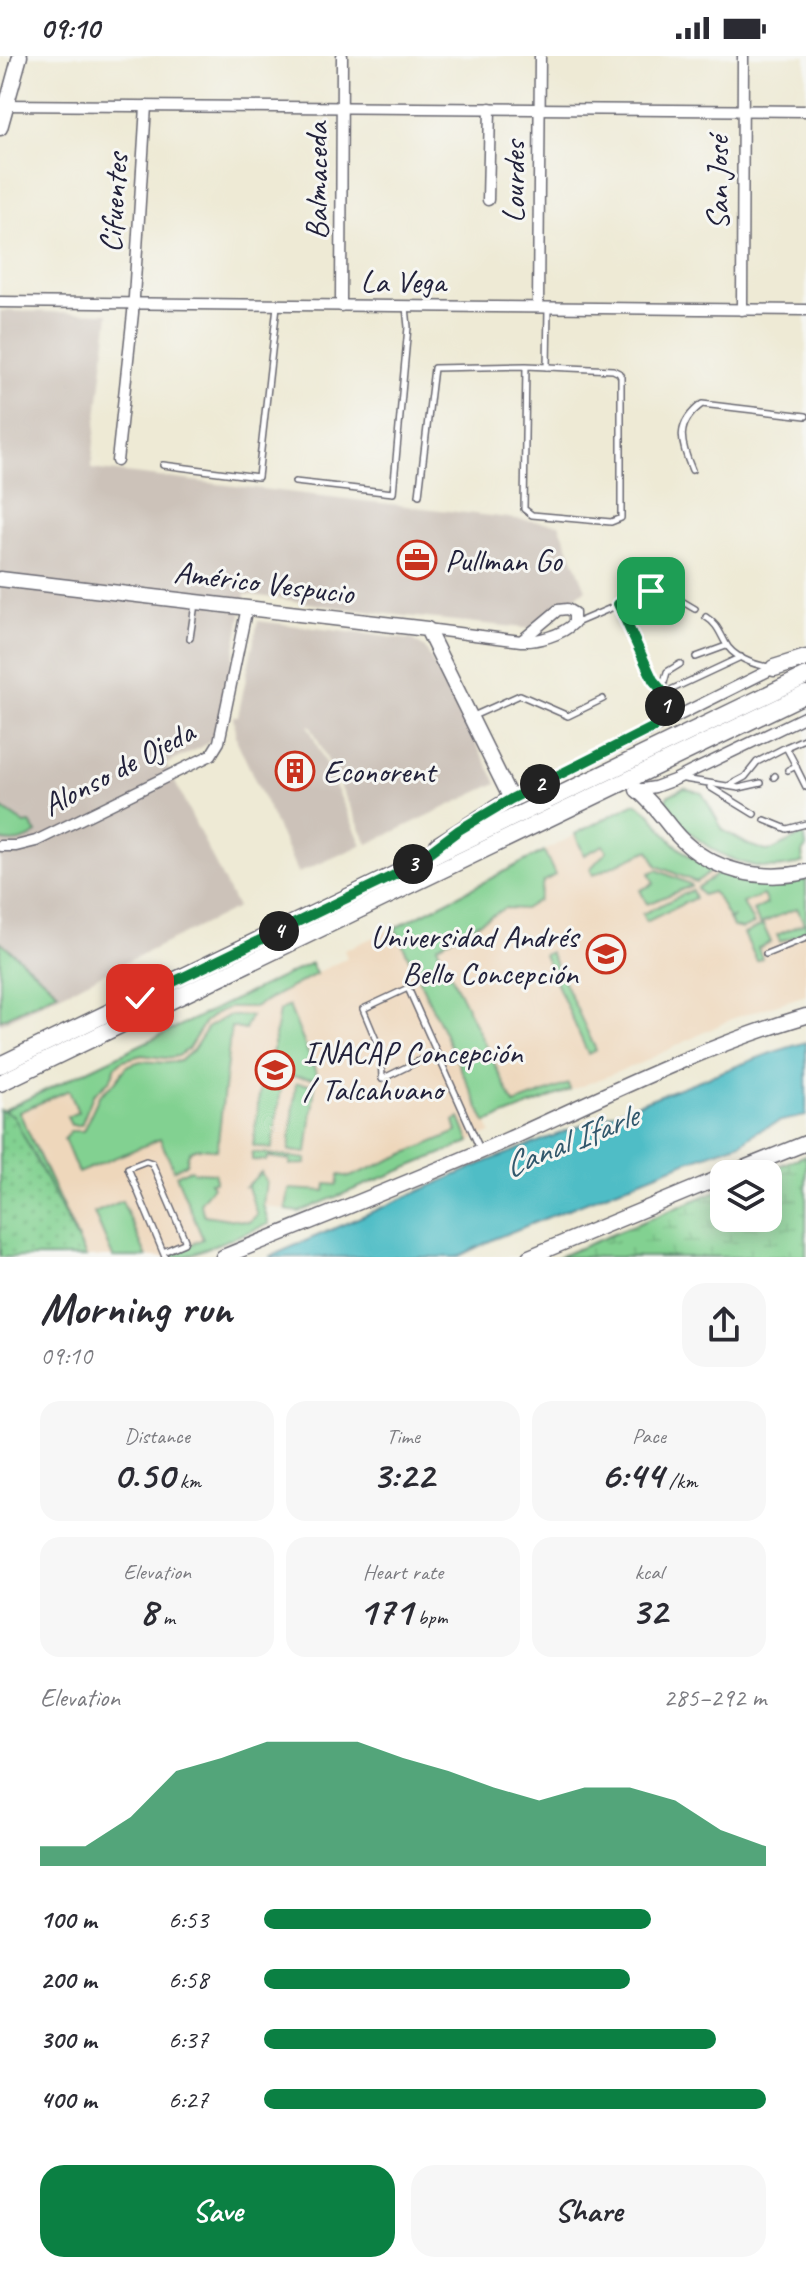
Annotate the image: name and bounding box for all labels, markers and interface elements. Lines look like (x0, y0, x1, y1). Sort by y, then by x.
text: 09:10 (40, 9, 100, 47)
street label: Balmaceda (296, 120, 337, 240)
street label: San José (697, 132, 738, 230)
street label: Lourdes (493, 138, 534, 223)
street label: Cifuentes (90, 149, 138, 254)
street label: La Vega (361, 261, 448, 302)
office icon: Pullman Go (396, 539, 438, 581)
place label: Pullman Go (445, 540, 563, 581)
street label: Américo Vespucio (172, 551, 358, 614)
pin (617, 557, 685, 625)
icon: arrive (629, 569, 673, 613)
pin: 1 (645, 686, 685, 726)
text: 1 (660, 692, 670, 720)
street label: Alonso de Ojeda (35, 710, 203, 826)
building icon: Econorent (274, 750, 316, 792)
place label: Econorent (323, 751, 439, 792)
pin: 2 (520, 764, 560, 804)
text: 2 (535, 770, 545, 798)
pin: 3 (393, 844, 433, 884)
text: 3 (408, 850, 418, 878)
pin: 4 (259, 911, 299, 951)
place label: Universidad Andrés Bello Concepción (370, 916, 581, 994)
text: 4 (274, 917, 284, 945)
school or university icon: Universidad Andrés Bello Concepción (585, 933, 627, 975)
pin (106, 964, 174, 1032)
icon: check (118, 976, 162, 1020)
place label: INACAP Concepción / Talcahuano (303, 1032, 524, 1110)
school or university icon: INACAP Concepción / Talcahuano (254, 1049, 296, 1091)
water label: Canal Ifarle (497, 1092, 648, 1187)
map controls (710, 1160, 782, 1232)
button: layers (710, 1160, 782, 1232)
text: Morning run (40, 1281, 232, 1336)
button: share (682, 1283, 766, 1367)
text: 09:10 (40, 1339, 92, 1372)
text: Distance (124, 1422, 190, 1450)
text: Time (386, 1422, 420, 1450)
text: Pace (632, 1422, 666, 1450)
text: 0.50 (113, 1450, 174, 1500)
text: 3:22 (372, 1450, 434, 1500)
text: 6:44 (601, 1450, 663, 1500)
text: km (174, 1467, 201, 1495)
text: /km (663, 1467, 697, 1495)
text: Elevation (123, 1558, 191, 1586)
text: Heart rate (363, 1558, 443, 1586)
text: kcal (634, 1558, 664, 1586)
text: 8 (139, 1586, 157, 1636)
text: 171 (358, 1586, 412, 1636)
text: 32 (631, 1586, 667, 1636)
text: m (157, 1603, 175, 1631)
text: bpm (412, 1603, 448, 1631)
text: Elevation (40, 1681, 120, 1714)
text: 285–292 m (663, 1681, 766, 1714)
text: 100 m (40, 1903, 96, 1936)
text: 6:53 (168, 1903, 208, 1936)
text: 200 m (40, 1963, 96, 1996)
text: 6:58 (168, 1963, 208, 1996)
text: 300 m (40, 2023, 96, 2056)
text: 6:37 (168, 2023, 208, 2056)
text: 400 m (40, 2083, 96, 2116)
text: 6:27 (168, 2083, 208, 2116)
button: Save (40, 2165, 395, 2257)
button: Share (411, 2165, 766, 2257)

